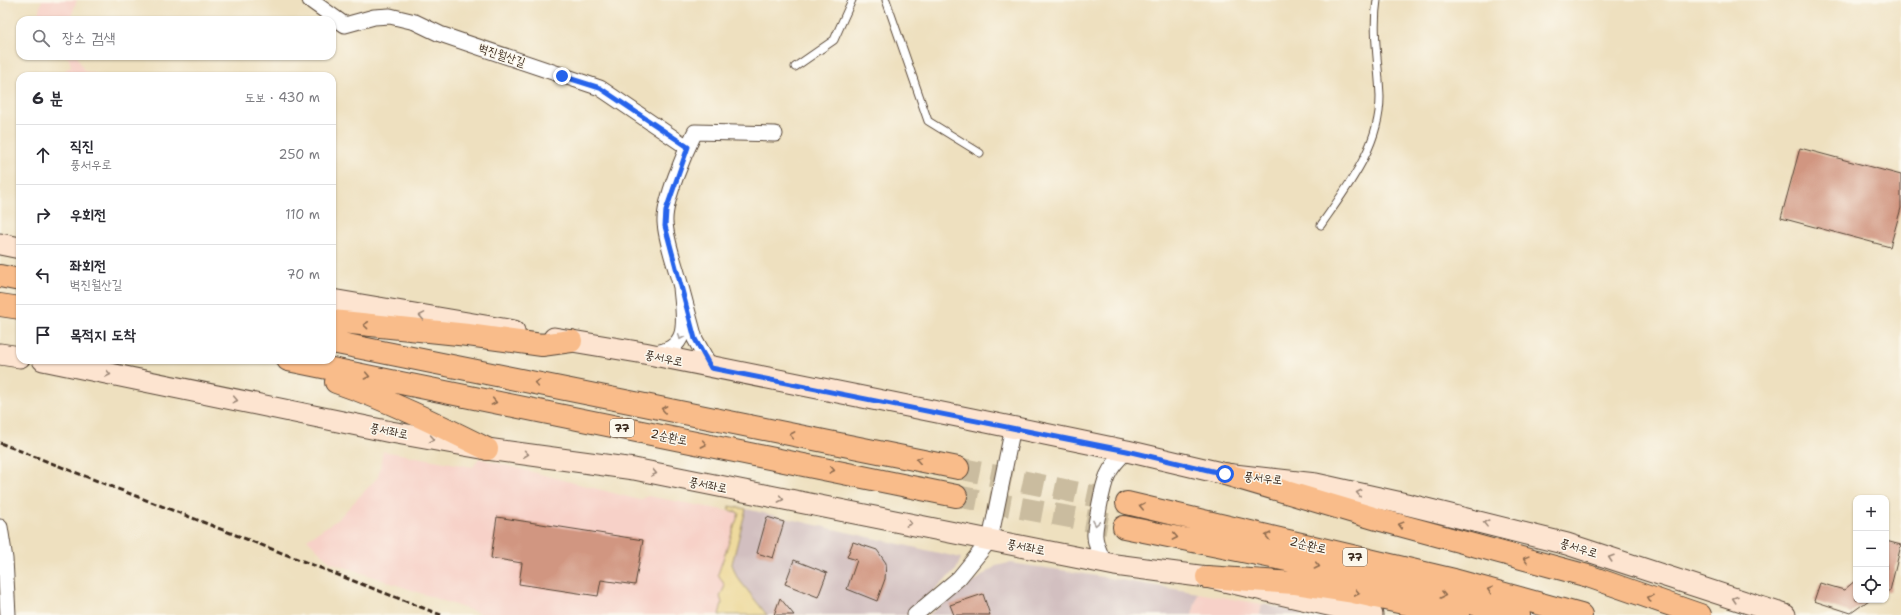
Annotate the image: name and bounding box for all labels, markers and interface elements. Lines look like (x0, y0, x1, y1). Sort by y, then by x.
search box (16, 16, 336, 60)
icon: search (30, 27, 52, 49)
text: 장소 검색 (62, 28, 115, 48)
street label: 벽진월산길 (477, 40, 528, 71)
route end (553, 67, 571, 85)
text: 6 분 (32, 87, 63, 109)
text: 도보 · 430 m (245, 89, 320, 106)
text: 직진 (70, 136, 94, 156)
icon: ahead (32, 144, 54, 166)
text: 250 m (279, 146, 320, 163)
text: 풍서우로 (70, 156, 112, 173)
icon: right (32, 204, 54, 226)
text: 우회전 (70, 205, 106, 225)
text: 110 m (285, 206, 320, 223)
text: 좌회전 (70, 256, 106, 276)
icon: left (32, 264, 54, 286)
text: 70 m (286, 266, 320, 283)
text: 벽진월산길 (70, 276, 122, 293)
one-way arrow (419, 312, 425, 320)
one-way arrow (363, 321, 369, 330)
icon: arrive (32, 324, 54, 346)
text: 목적지 도착 (70, 325, 136, 345)
one-way arrow (677, 333, 685, 340)
street label: 풍서우로 (643, 346, 685, 370)
one-way arrow (105, 369, 111, 377)
one-way arrow (364, 372, 370, 380)
one-way arrow (534, 379, 540, 388)
one-way arrow (232, 395, 239, 403)
one-way arrow (491, 398, 498, 406)
one-way arrow (661, 405, 668, 413)
street label: 풍서좌로 (369, 419, 409, 443)
road number: 77 (610, 419, 634, 437)
street label: 2순환로 (649, 426, 689, 448)
one-way arrow (789, 431, 795, 439)
one-way arrow (428, 435, 435, 443)
one-way arrow (701, 440, 707, 448)
one-way arrow (522, 449, 529, 458)
one-way arrow (916, 456, 922, 465)
one-way arrow (829, 465, 835, 473)
route start (1216, 465, 1234, 483)
street label: 풍서우로 (1243, 468, 1283, 488)
one-way arrow (651, 469, 657, 477)
street label: 풍서좌로 (688, 473, 728, 497)
one-way arrow (1356, 490, 1363, 498)
one-way arrow (778, 494, 785, 503)
map controls (1853, 495, 1889, 603)
button: + (1853, 495, 1889, 531)
one-way arrow (1139, 503, 1145, 511)
one-way arrow (906, 519, 912, 527)
one-way arrow (1483, 519, 1490, 528)
one-way arrow (1093, 520, 1101, 526)
one-way arrow (1397, 522, 1404, 530)
button: − (1853, 531, 1889, 567)
one-way arrow (1265, 532, 1272, 541)
one-way arrow (1172, 533, 1179, 541)
street label: 2순환로 (1288, 533, 1328, 557)
street label: 풍서좌로 (1006, 535, 1046, 559)
street label: 풍서우로 (1558, 535, 1600, 561)
road number: 77 (1343, 548, 1367, 566)
one-way arrow (1608, 554, 1615, 563)
one-way arrow (1523, 555, 1530, 564)
one-way arrow (1313, 562, 1320, 570)
button: locate (1853, 567, 1889, 603)
one-way arrow (1487, 586, 1494, 595)
one-way arrow (1354, 588, 1360, 597)
one-way arrow (1440, 591, 1446, 599)
one-way arrow (1647, 594, 1654, 602)
one-way arrow (1731, 595, 1738, 603)

